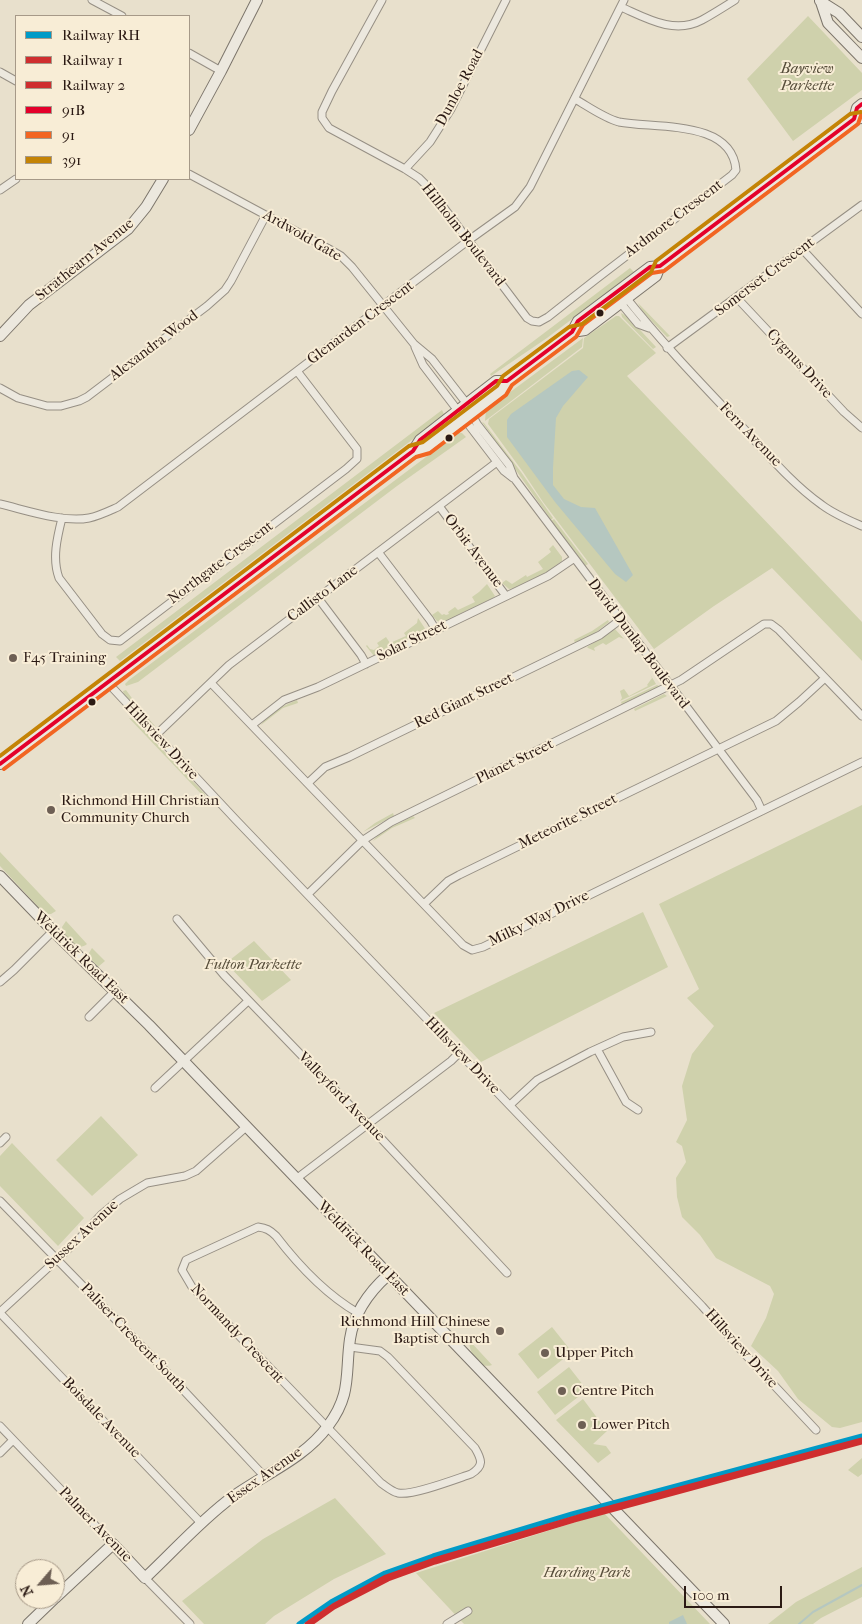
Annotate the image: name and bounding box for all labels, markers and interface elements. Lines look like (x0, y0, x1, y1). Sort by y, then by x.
legend (15, 15, 190, 180)
text: Railway RH (62, 26, 140, 44)
street label: Dunloe Road (432, 47, 488, 129)
text: Railway 1 (62, 51, 123, 69)
park label: Bayview Parkette (780, 60, 834, 95)
text: Railway 2 (62, 76, 125, 94)
text: 91B (62, 101, 85, 119)
text: 91 (62, 126, 75, 144)
text: 391 (62, 151, 81, 169)
street label: Ardmore Crescent (621, 176, 727, 262)
street label: Hillholm Boulevard (417, 180, 509, 290)
street label: Ardwold Gate (259, 206, 345, 266)
street label: Strathearn Avenue (32, 215, 138, 305)
street label: Somerset Crescent (712, 234, 818, 320)
street label: Glenarden Crescent (304, 277, 418, 369)
street label: Alexandra Wood (106, 307, 202, 385)
unlabelled marker (595, 308, 605, 318)
street label: Cygnus Drive (762, 326, 836, 402)
street label: Fern Avenue (715, 399, 785, 471)
unlabelled marker (444, 433, 454, 443)
street label: Orbit Avenue (440, 511, 506, 591)
street label: Northgate Crescent (165, 518, 277, 608)
street label: Callisto Lane (284, 562, 362, 626)
street label: David Dunlap Boulevard (583, 575, 693, 713)
street label: Solar Street (374, 616, 450, 666)
place label: F45 Training (23, 649, 106, 667)
marker: F45 Training (7, 652, 19, 664)
street label: Red Giant Street (411, 669, 517, 733)
unlabelled marker (87, 697, 97, 707)
street label: Hillsview Drive (120, 698, 202, 784)
street label: Planet Street (473, 735, 557, 789)
street label: Meteorite Street (516, 790, 620, 854)
place label: Richmond Hill Christian Community Church (61, 792, 219, 827)
marker: Richmond Hill Christian Community Church (45, 804, 57, 816)
street label: Milky Way Drive (486, 887, 592, 951)
street label: Weldrick Road East (30, 908, 132, 1008)
park label: Fulton Parkette (205, 956, 301, 974)
street label: Hillsview Drive (421, 1014, 503, 1098)
street label: Valleyford Avenue (294, 1049, 388, 1145)
street label: Sussex Avenue (41, 1196, 123, 1274)
street label: Weldrick Road East (313, 1198, 413, 1300)
street label: Paliser Crescent South (76, 1280, 190, 1396)
street label: Normandy Crescent (186, 1281, 288, 1387)
street label: Hillsview Drive (701, 1306, 781, 1392)
place label: Richmond Hill Chinese Baptist Church (340, 1313, 490, 1348)
marker: Richmond Hill Chinese Baptist Church (494, 1325, 506, 1337)
place label: Upper Pitch (555, 1344, 634, 1362)
marker: Upper Pitch (539, 1347, 551, 1359)
street label: Boisdale Avenue (58, 1374, 144, 1462)
place label: Centre Pitch (572, 1382, 654, 1400)
marker: Centre Pitch (556, 1385, 568, 1397)
place label: Lower Pitch (592, 1416, 670, 1434)
marker: Lower Pitch (576, 1419, 588, 1431)
street label: Essex Avenue (224, 1444, 306, 1508)
street label: Palmer Avenue (55, 1484, 135, 1566)
north arrow (15, 1559, 65, 1609)
park label: Harding Park (543, 1564, 631, 1582)
scale bar (687, 1576, 784, 1608)
text: N (17, 1582, 37, 1599)
text: 100 m (692, 1586, 730, 1604)

